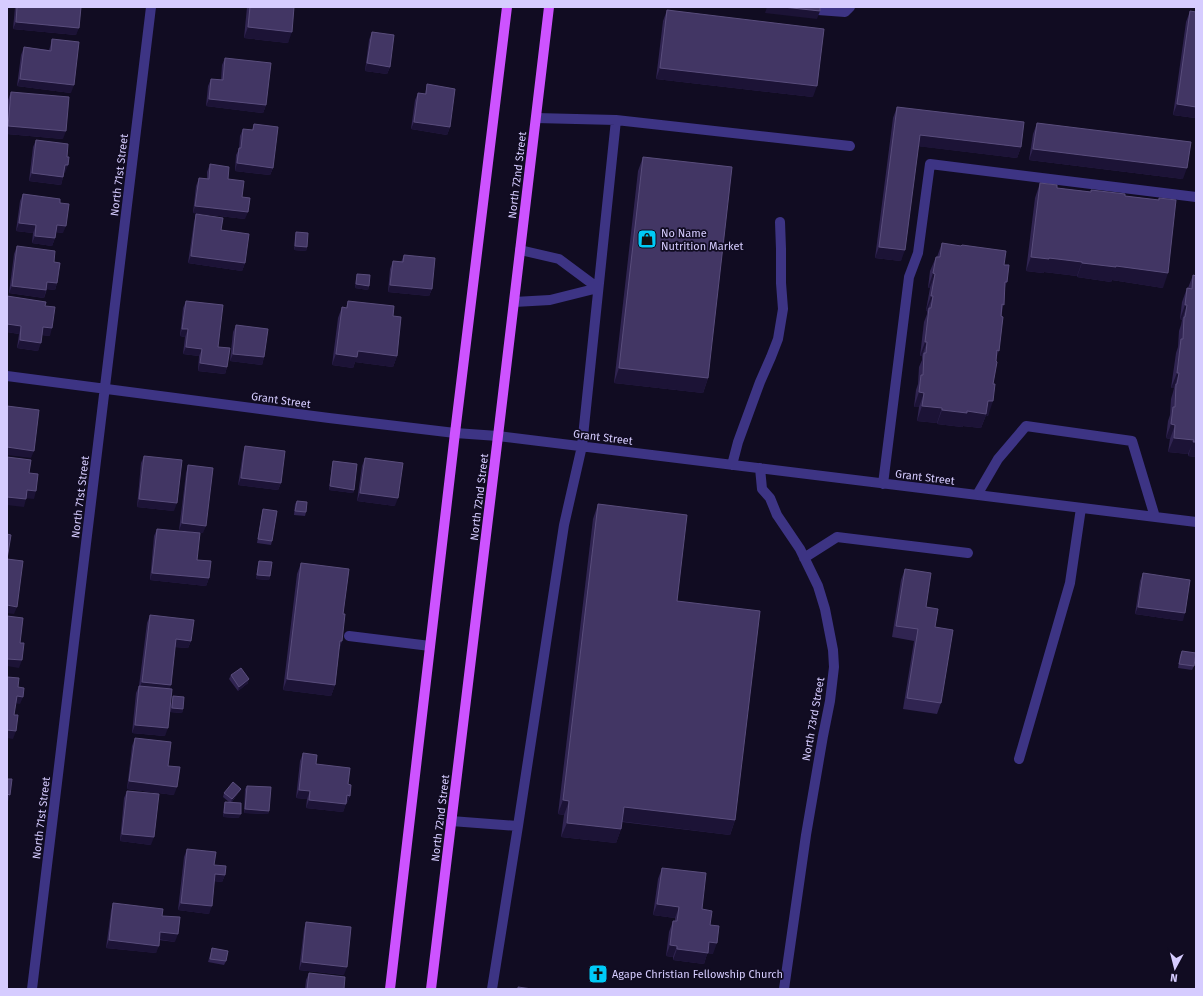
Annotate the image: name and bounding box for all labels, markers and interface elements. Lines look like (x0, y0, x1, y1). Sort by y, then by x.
street label: North 72nd Street (506, 131, 529, 219)
street label: North 71st Street (108, 133, 131, 217)
place label: No Name Nutrition Market (661, 227, 743, 253)
shop icon: No Name Nutrition Market (636, 228, 658, 250)
street label: Grant Street (250, 390, 312, 411)
street label: Grant Street (572, 427, 634, 448)
street label: North 72nd Street (468, 453, 491, 541)
street label: North 71st Street (69, 455, 92, 539)
street label: Grant Street (894, 467, 956, 488)
street label: North 73rd Street (800, 676, 827, 762)
street label: North 72nd Street (429, 774, 452, 862)
street label: North 71st Street (30, 776, 53, 860)
north arrow (1155, 948, 1195, 988)
church icon: Agape Christian Fellowship Church (587, 963, 609, 985)
place label: Agape Christian Fellowship Church (612, 968, 783, 981)
text: N (1169, 971, 1178, 984)

